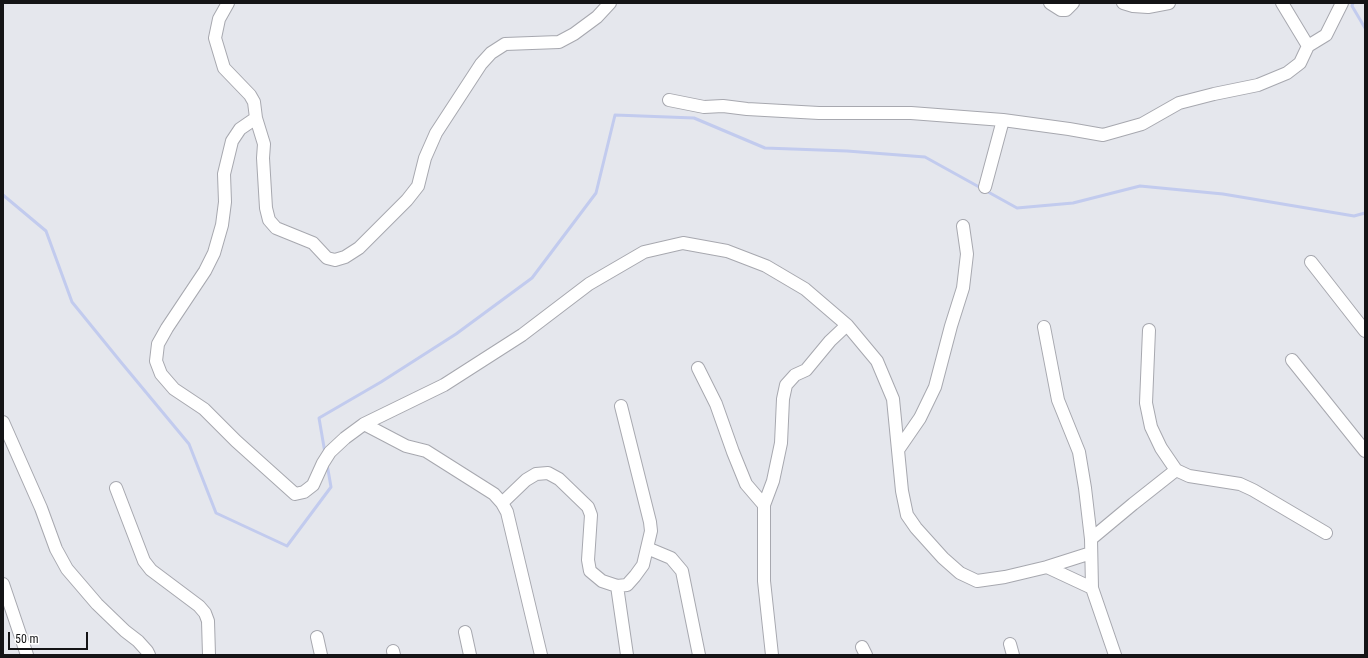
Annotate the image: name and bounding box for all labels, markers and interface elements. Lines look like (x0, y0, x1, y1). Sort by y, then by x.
scale bar (10, 624, 90, 650)
text: 50 m (15, 632, 39, 646)

